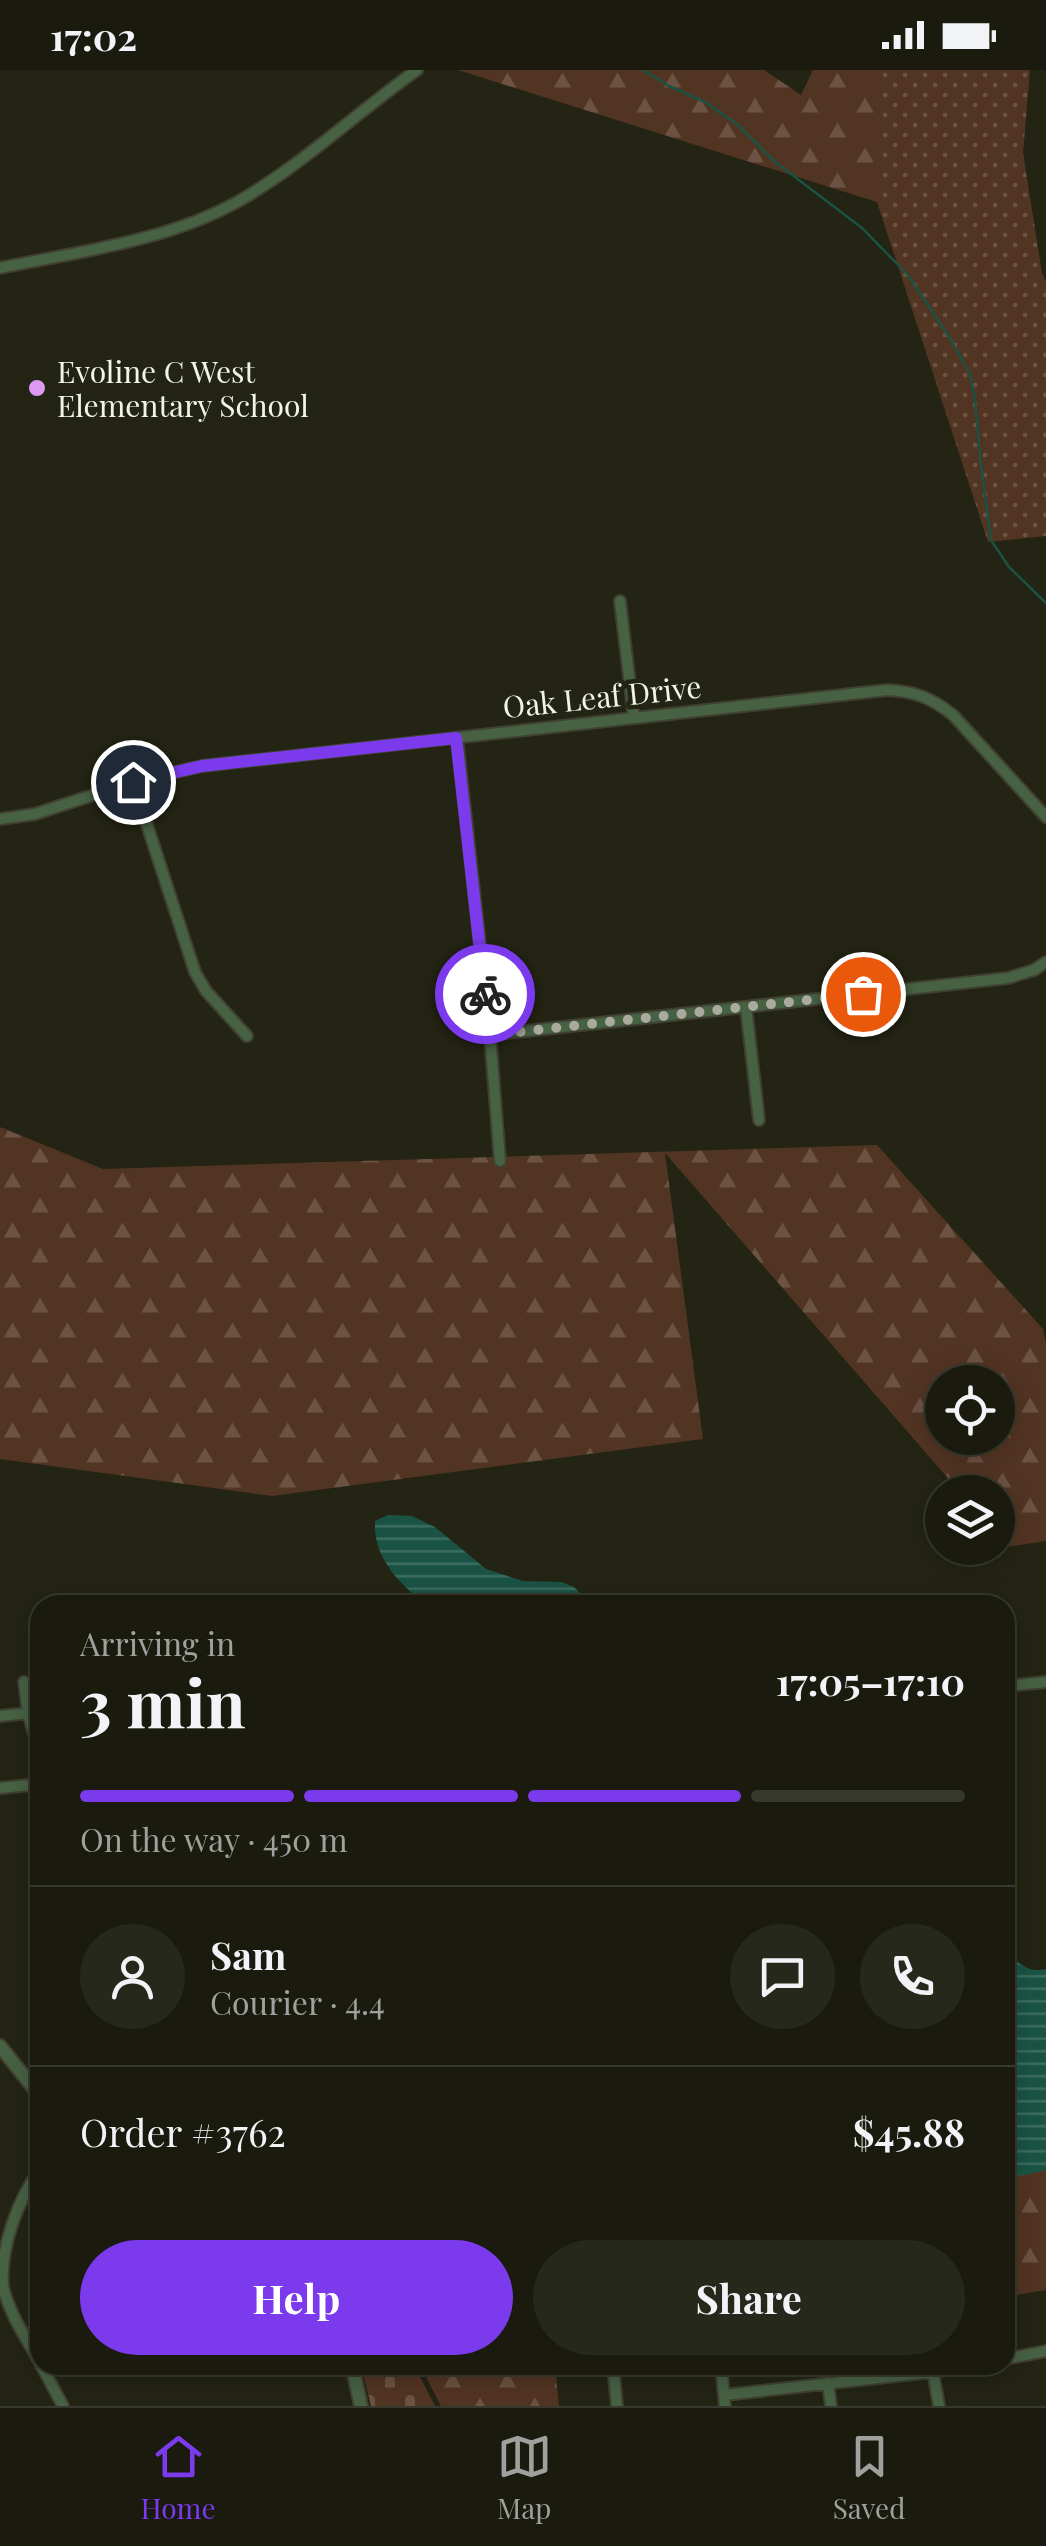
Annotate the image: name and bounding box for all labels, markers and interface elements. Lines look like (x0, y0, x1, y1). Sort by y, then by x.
text: 17:02 (50, 10, 137, 61)
place label: Evoline C West Elementary School (57, 351, 309, 425)
marker: Evoline C West Elementary School (26, 377, 48, 399)
street label: Oak Leaf Drive (501, 666, 703, 726)
pin (91, 740, 176, 825)
icon: home (106, 755, 161, 810)
courier (435, 944, 535, 1044)
pin (821, 952, 906, 1037)
icon: bike (458, 967, 513, 1022)
icon: bag (836, 967, 891, 1022)
map controls (925, 1365, 1015, 1565)
button: locate (925, 1365, 1015, 1455)
button: layers (925, 1475, 1015, 1565)
text: Arriving in (80, 1621, 235, 1664)
text: 17:05–17:10 (776, 1655, 965, 1706)
text: 3 min (80, 1658, 246, 1744)
text: On the way · 450 m (80, 1817, 348, 1860)
button: person (80, 1924, 185, 2029)
button: chat (730, 1924, 835, 2029)
button: phone (860, 1924, 965, 2029)
text: Sam (210, 1929, 286, 1980)
text: Courier · 4.4 (210, 1980, 385, 2023)
text: Order #3762 (80, 2106, 286, 2157)
text: $45.88 (853, 2106, 965, 2157)
button: Help (80, 2240, 513, 2355)
button: Share (533, 2240, 965, 2355)
tab: Home (141, 2429, 216, 2526)
tab: Map (497, 2429, 552, 2526)
tab: Saved (833, 2429, 905, 2526)

